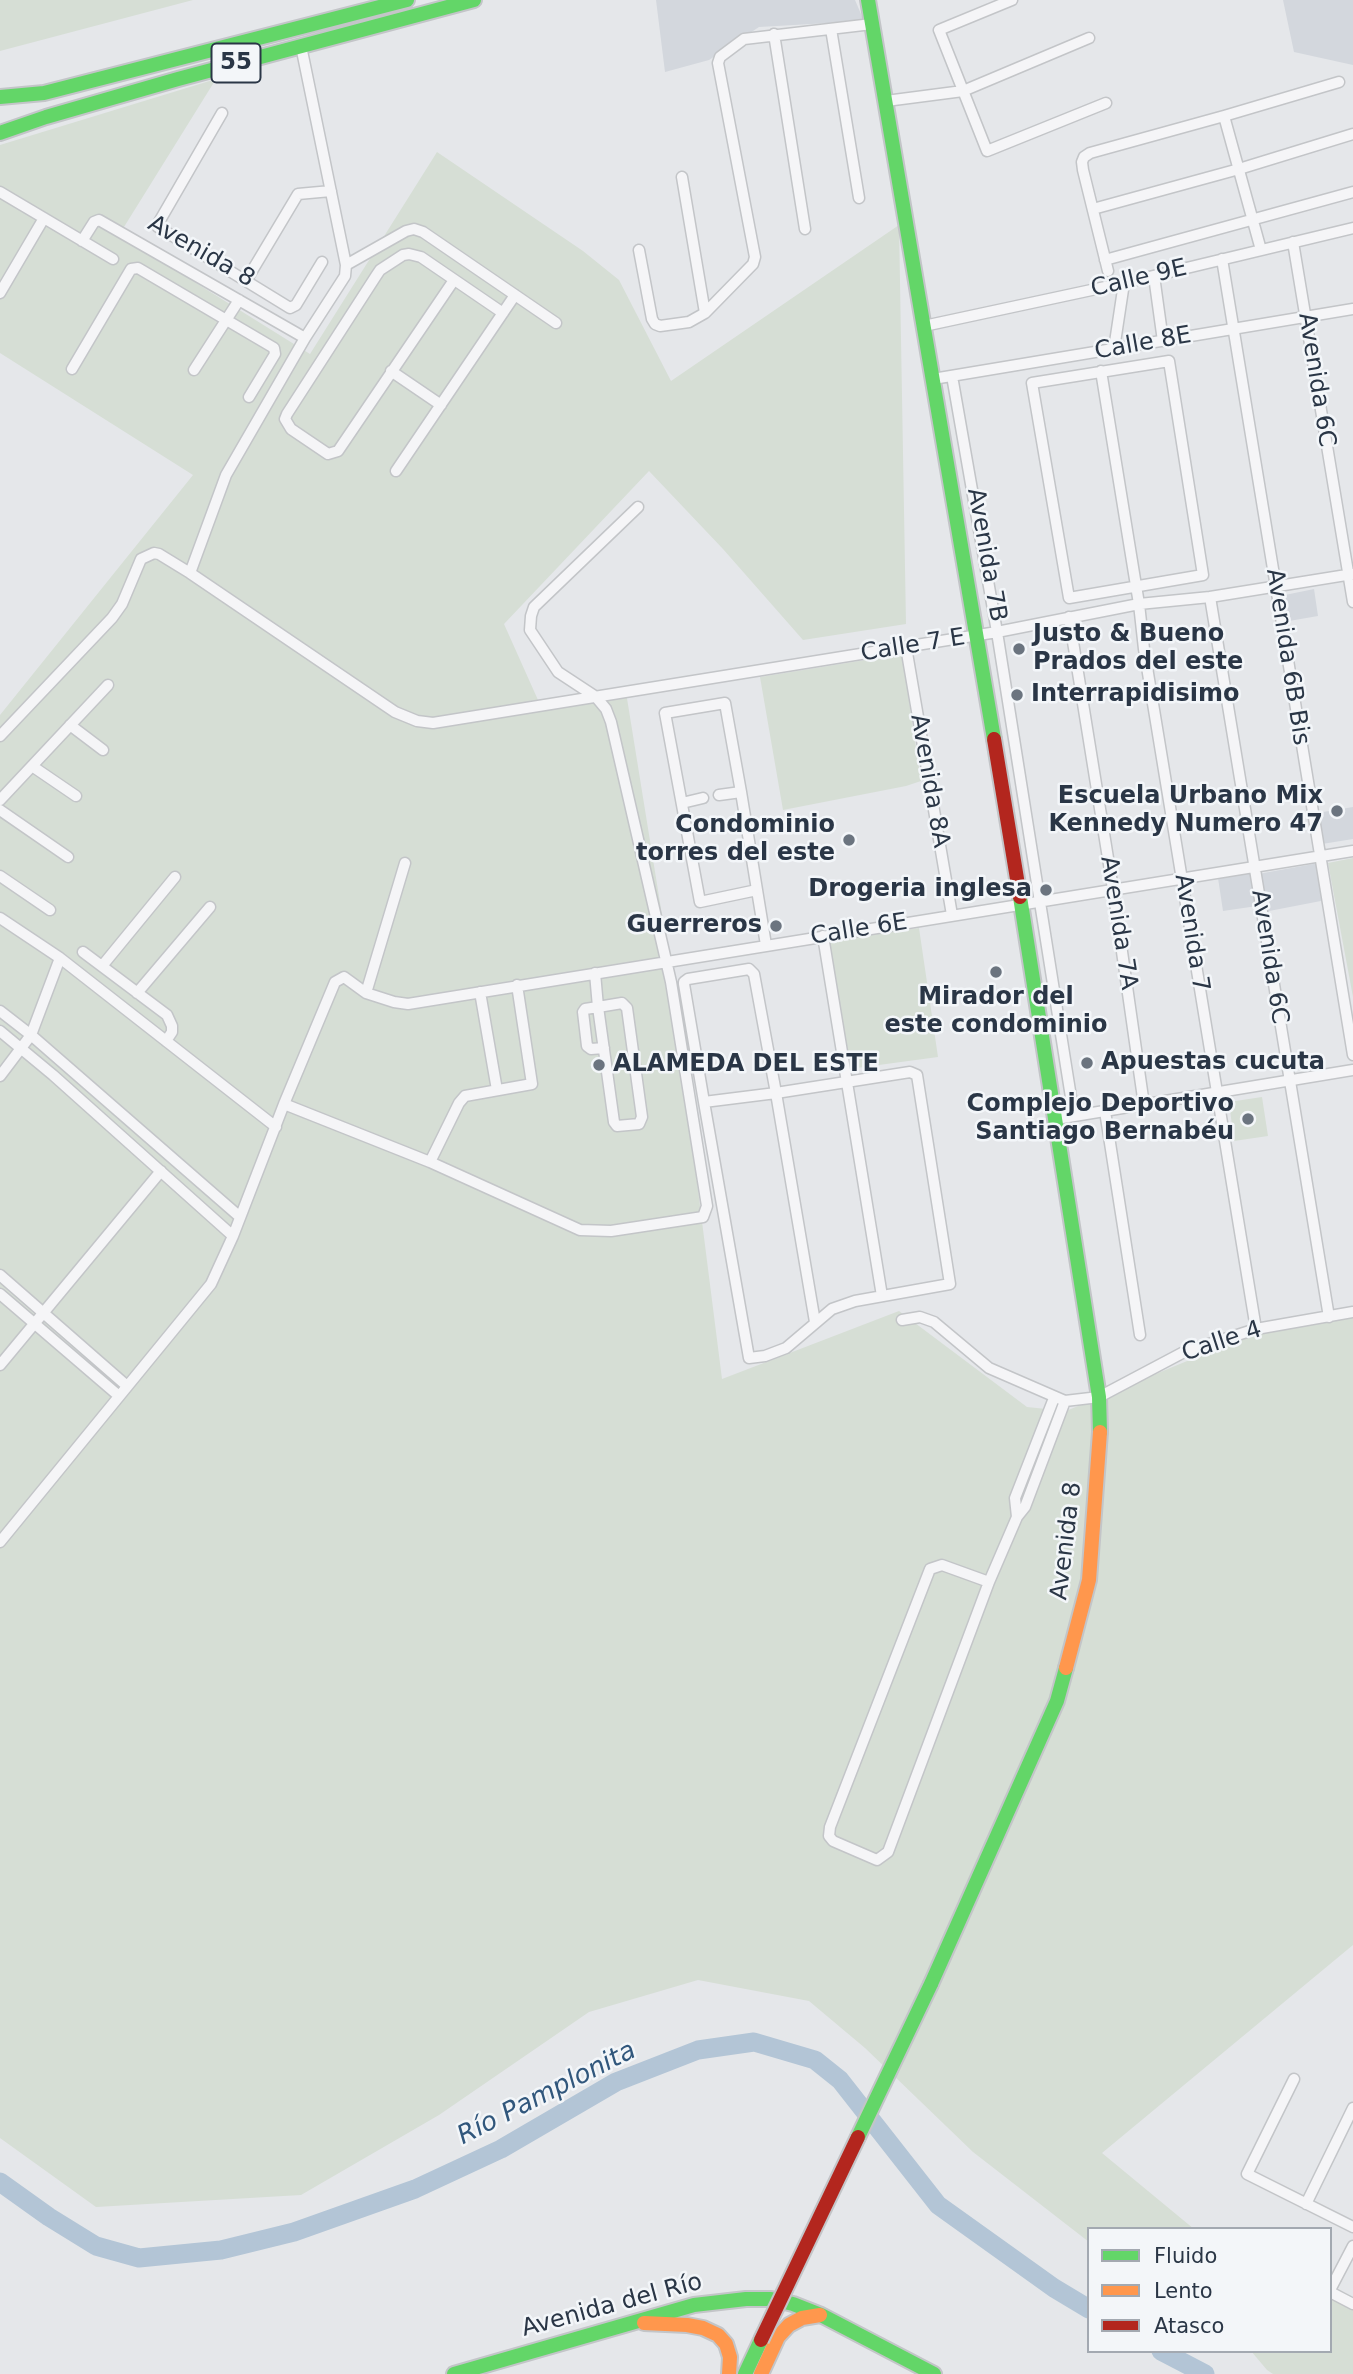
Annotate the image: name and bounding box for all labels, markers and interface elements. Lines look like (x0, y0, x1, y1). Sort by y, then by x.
road number: 55 (212, 44, 260, 82)
street label: Avenida 8 (142, 210, 260, 294)
street label: Calle 9E (1088, 254, 1190, 304)
street label: Avenida 6C (1291, 311, 1341, 449)
street label: Calle 8E (1092, 321, 1194, 367)
street label: Avenida 7B (960, 486, 1012, 624)
street label: Avenida 6B Bis (1259, 567, 1315, 747)
place label: Justo & Bueno Prados del este (1033, 621, 1243, 677)
street label: Calle 7 E (859, 624, 967, 668)
marker: Justo & Bueno Prados del este (1011, 641, 1027, 657)
place label: Interrapidisimo (1031, 681, 1239, 709)
marker: Interrapidisimo (1009, 687, 1025, 703)
street label: Avenida 8A (903, 712, 955, 850)
place label: Escuela Urbano Mix Kennedy Numero 47 (1048, 783, 1323, 839)
marker: Escuela Urbano Mix Kennedy Numero 47 (1329, 803, 1345, 819)
place label: Condominio torres del este (636, 812, 835, 868)
marker: Condominio torres del este (841, 832, 857, 848)
street label: Avenida 7A (1093, 854, 1143, 992)
street label: Avenida 7 (1167, 872, 1215, 994)
place label: Drogeria inglesa (808, 876, 1032, 904)
marker: Drogeria inglesa (1038, 882, 1054, 898)
street label: Avenida 6C (1244, 888, 1294, 1026)
street label: Calle 6E (809, 908, 909, 952)
place label: Guerreros (626, 912, 762, 940)
marker: Guerreros (768, 918, 784, 934)
marker: Mirador del este condominio (988, 964, 1004, 980)
place label: Mirador del este condominio (884, 984, 1108, 1040)
place label: Apuestas cucuta (1101, 1049, 1325, 1077)
place label: ALAMEDA DEL ESTE (613, 1051, 879, 1079)
marker: Apuestas cucuta (1079, 1055, 1095, 1071)
marker: ALAMEDA DEL ESTE (591, 1057, 607, 1073)
place label: Complejo Deportivo Santiago Bernabéu (967, 1091, 1234, 1147)
marker: Complejo Deportivo Santiago Bernabéu (1240, 1111, 1256, 1127)
street label: Calle 4 (1178, 1316, 1266, 1368)
street label: Avenida 8 (1045, 1480, 1089, 1602)
water label: Río Pamplonita (453, 2036, 641, 2152)
legend (1087, 2227, 1332, 2353)
text: Fluido (1154, 2244, 1217, 2268)
street label: Avenida del Río (519, 2268, 705, 2344)
text: Lento (1154, 2279, 1213, 2303)
text: Atasco (1154, 2314, 1224, 2338)

